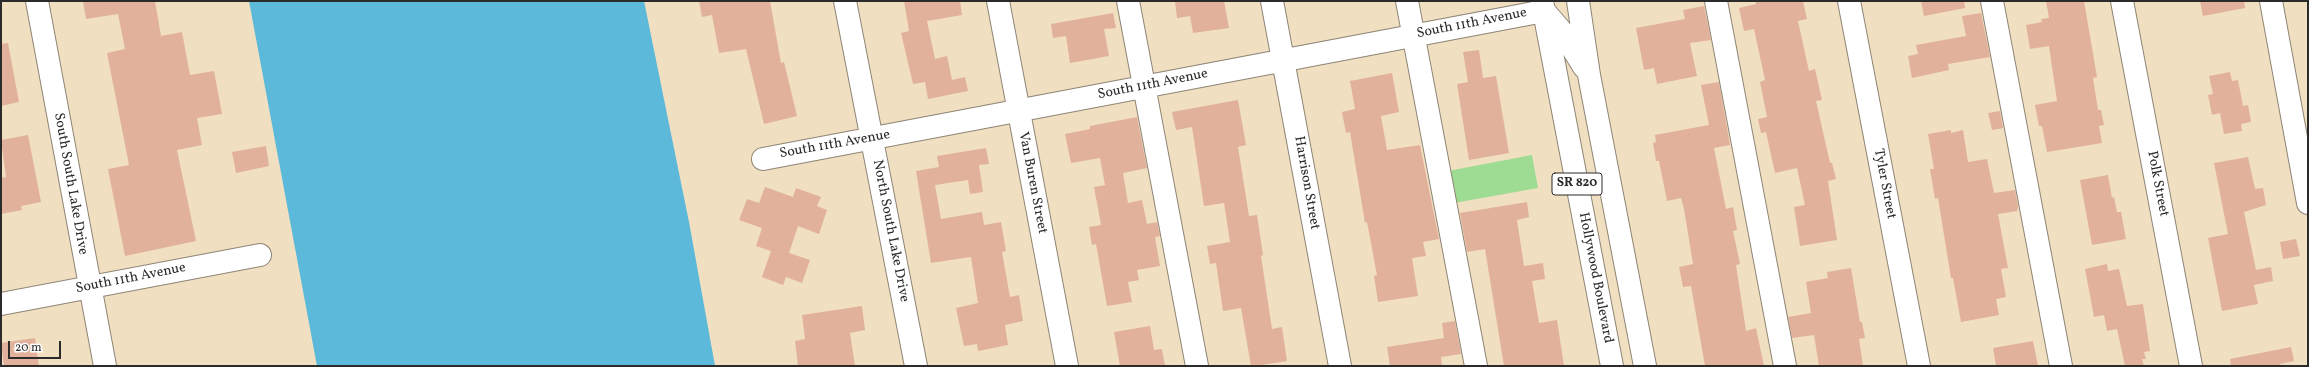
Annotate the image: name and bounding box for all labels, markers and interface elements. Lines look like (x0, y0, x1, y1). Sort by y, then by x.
street label: South 11th Avenue (1416, 5, 1528, 43)
street label: South 11th Avenue (1097, 66, 1209, 104)
street label: South South Lake Drive (49, 112, 91, 256)
street label: South 11th Avenue (778, 127, 892, 163)
street label: Van Buren Street (1014, 131, 1050, 235)
street label: Harrison Street (1290, 135, 1322, 231)
street label: Tyler Street (1869, 147, 1899, 221)
street label: Polk Street (2142, 150, 2172, 218)
street label: North South Lake Drive (868, 158, 912, 304)
road number: SR 820 (1552, 173, 1602, 195)
street label: Hollywood Boulevard (1574, 211, 1616, 345)
street label: South 11th Avenue (75, 260, 187, 298)
scale bar (10, 333, 63, 359)
text: 20 m (15, 340, 42, 356)

